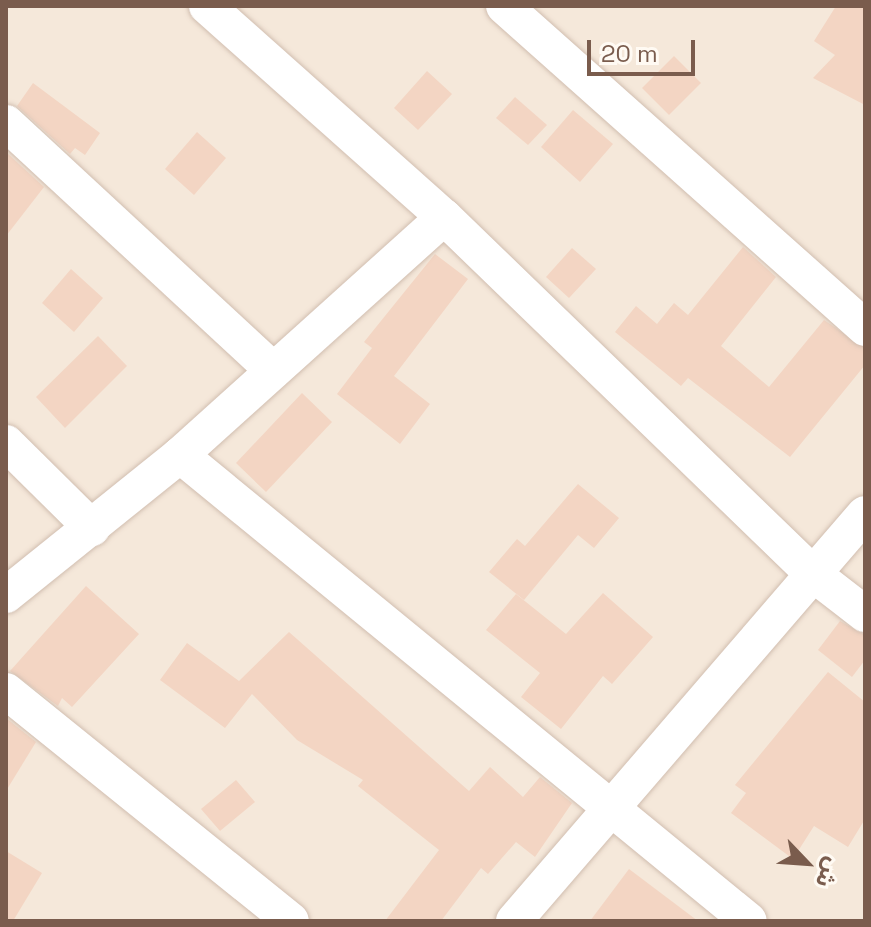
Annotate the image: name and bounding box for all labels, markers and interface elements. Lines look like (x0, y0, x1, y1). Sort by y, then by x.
scale bar (591, 24, 699, 74)
text: 20 m (601, 38, 658, 69)
north arrow (767, 823, 847, 903)
text: ش (810, 854, 848, 893)

